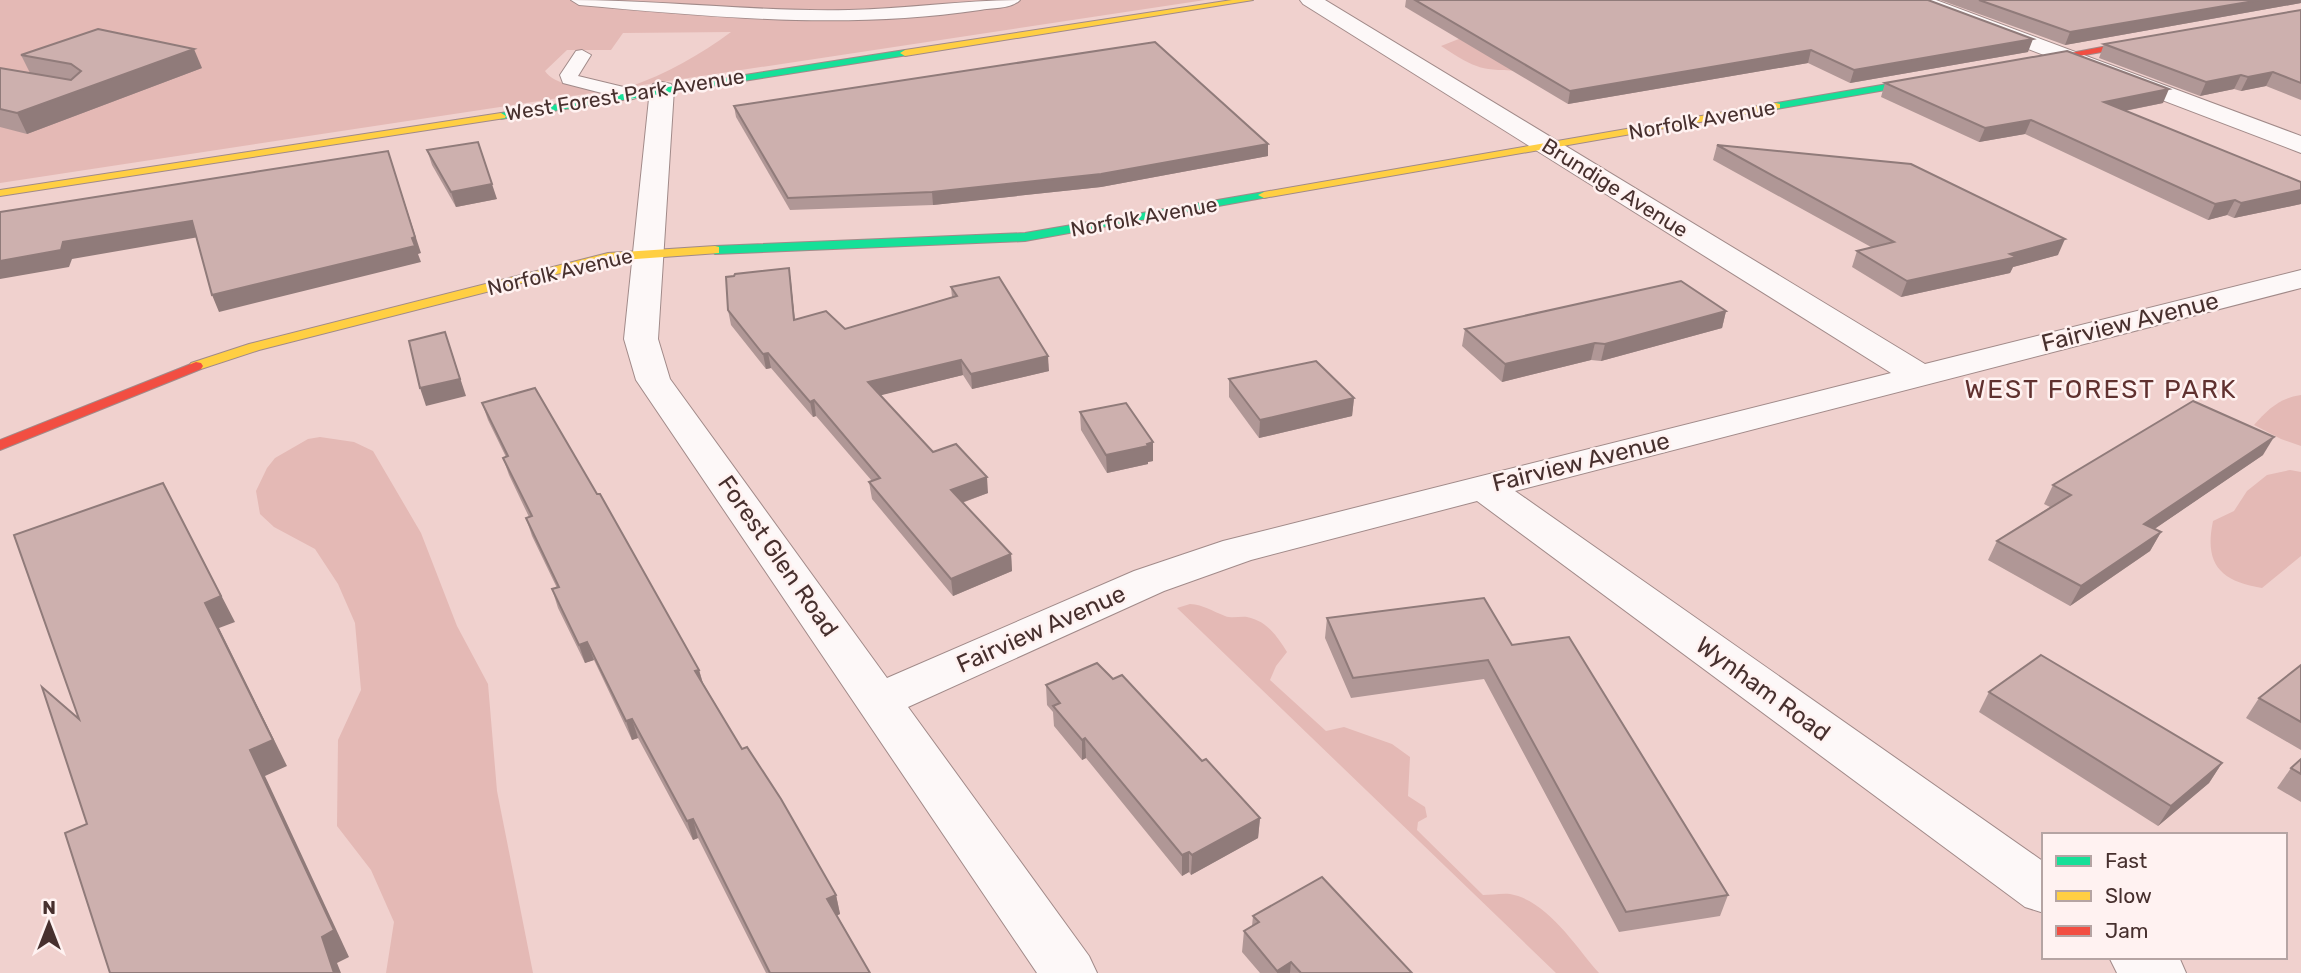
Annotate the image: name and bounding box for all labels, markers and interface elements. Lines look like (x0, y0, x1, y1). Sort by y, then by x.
street label: West Forest Park Avenue (504, 63, 746, 126)
street label: Norfolk Avenue (1627, 94, 1777, 145)
street label: Brundige Avenue (1538, 133, 1693, 243)
street label: Norfolk Avenue (1069, 191, 1219, 242)
street label: Norfolk Avenue (485, 243, 635, 300)
street label: Fairview Avenue (2038, 286, 2222, 358)
district label: WEST FOREST PARK (1964, 374, 2238, 405)
street label: Fairview Avenue (1489, 426, 1673, 498)
street label: Forest Glen Road (712, 470, 844, 642)
street label: Fairview Avenue (952, 579, 1130, 679)
street label: Wynham Road (1690, 631, 1836, 747)
legend (2042, 833, 2287, 959)
text: Fast (2105, 848, 2147, 873)
text: Slow (2105, 883, 2152, 908)
north arrow (14, 889, 84, 959)
text: N (42, 896, 56, 919)
text: Jam (2105, 918, 2149, 943)

